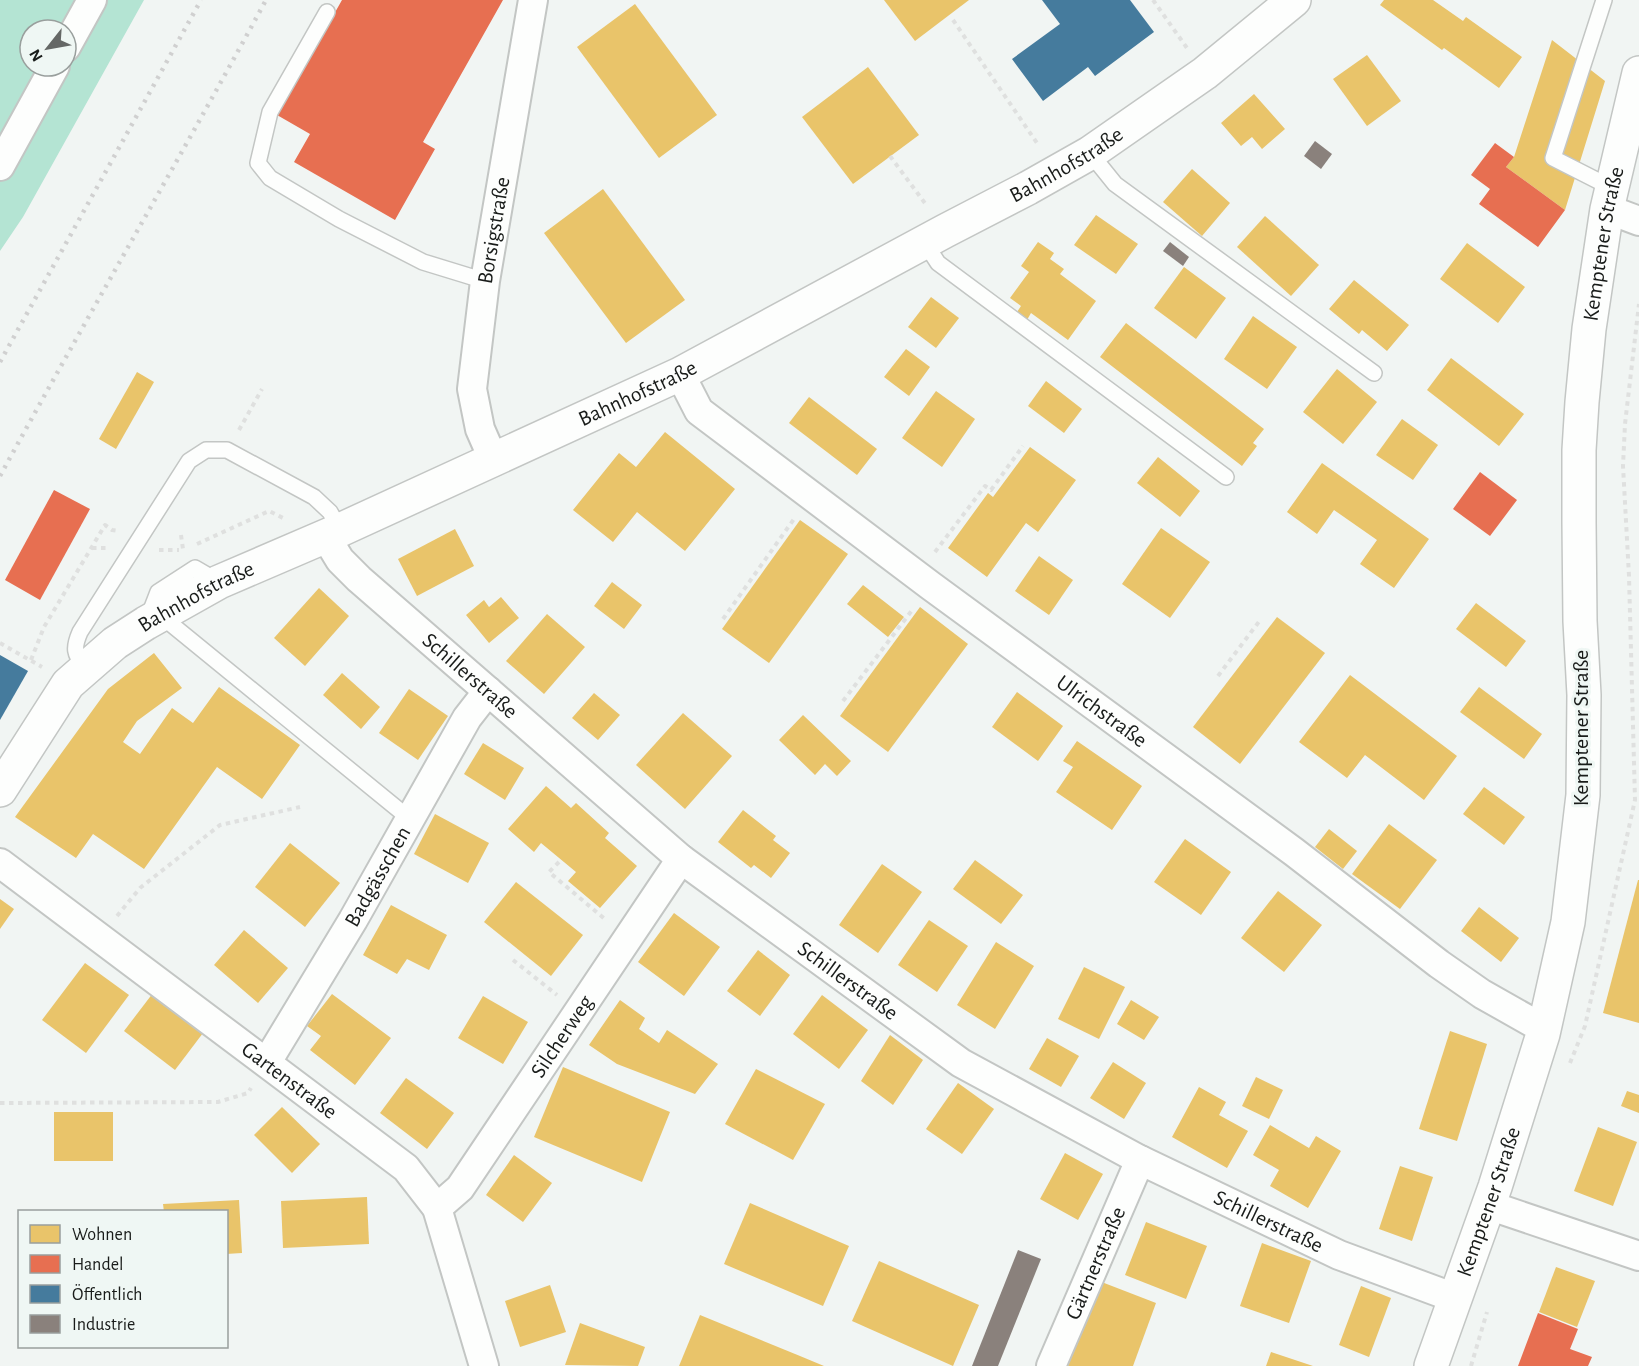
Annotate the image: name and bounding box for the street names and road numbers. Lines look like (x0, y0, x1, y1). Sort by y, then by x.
street label: Bahnhofstraße (1006, 123, 1127, 207)
street label: Kemptener Straße (1579, 164, 1628, 323)
street label: Borsigstraße (474, 175, 514, 285)
street label: Bahnhofstraße (575, 356, 700, 430)
street label: Bahnhofstraße (134, 557, 257, 636)
street label: Schillerstraße (418, 629, 522, 723)
street label: Kemptener Straße (1570, 650, 1592, 806)
street label: Ulrichstraße (1053, 671, 1151, 751)
street label: Badgässchen (341, 822, 415, 931)
street label: Schillerstraße (794, 937, 902, 1024)
street label: Silcherweg (526, 991, 597, 1082)
street label: Gartenstraße (238, 1038, 341, 1123)
street label: Kemptener Straße (1453, 1124, 1524, 1280)
street label: Schillerstraße (1211, 1186, 1327, 1257)
street label: Gärtnerstraße (1061, 1204, 1129, 1323)

